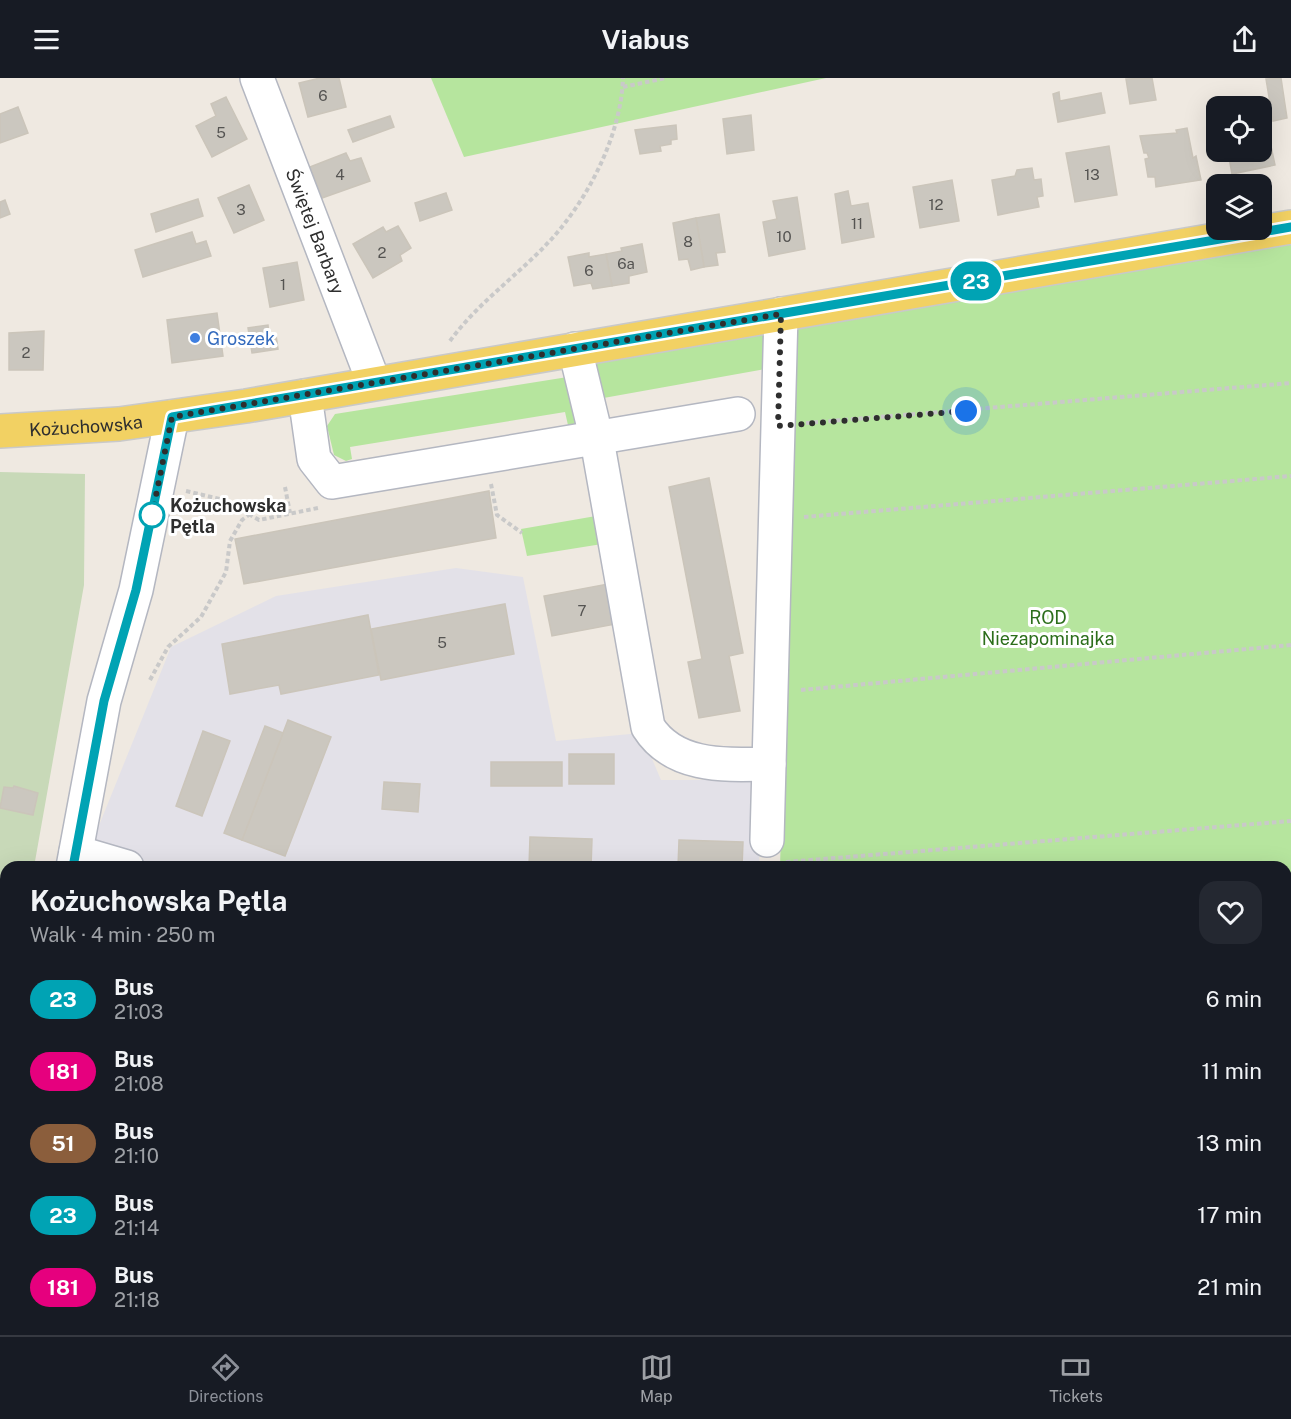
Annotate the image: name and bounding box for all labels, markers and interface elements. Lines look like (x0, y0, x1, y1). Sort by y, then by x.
icon: menu (30, 23, 63, 56)
text: Viabus (601, 23, 690, 55)
icon: share (1228, 23, 1261, 56)
house number: 6 (318, 87, 328, 104)
map controls (1206, 96, 1272, 240)
button: locate (1206, 96, 1272, 162)
house number: 5 (216, 124, 226, 141)
street label: Świętej Barbary (282, 165, 350, 297)
house number: 4 (335, 166, 345, 183)
house number: 13 (1084, 166, 1100, 183)
button: layers (1206, 174, 1272, 240)
house number: 12 (928, 196, 944, 213)
house number: 3 (236, 201, 246, 218)
house number: 11 (851, 215, 863, 232)
house number: 10 (776, 228, 792, 245)
house number: 8 (683, 233, 693, 250)
house number: 2 (378, 244, 387, 261)
house number: 6a (617, 255, 635, 272)
house number: 6 (584, 262, 594, 279)
line badge: 23 (949, 262, 1003, 300)
text: 23 (962, 269, 990, 294)
house number: 1 (280, 276, 286, 293)
place label: Groszek (207, 328, 275, 349)
marker: Groszek (188, 331, 202, 345)
house number: 2 (22, 344, 31, 361)
your location (951, 396, 981, 426)
street label: Kożuchowska (28, 410, 144, 440)
place label: Kożuchowska Pętla (170, 495, 286, 537)
marker: Kożuchowska Pętla (139, 502, 165, 528)
house number: 7 (577, 602, 587, 619)
park label: ROD Niezapominajka (982, 607, 1114, 649)
house number: 5 (437, 634, 447, 651)
button: heart (1199, 881, 1262, 944)
text: Kożuchowska Pętla (30, 884, 287, 917)
text: Walk · 4 min · 250 m (30, 923, 215, 947)
text: Bus (114, 974, 154, 1000)
text: 6 min (1206, 986, 1262, 1012)
text: 23 (49, 987, 77, 1012)
text: 21:03 (114, 1000, 163, 1024)
text: Bus (114, 1046, 154, 1072)
text: 11 min (1201, 1058, 1262, 1084)
text: 181 (47, 1059, 79, 1084)
text: 21:08 (114, 1072, 164, 1096)
text: Bus (114, 1118, 154, 1144)
text: 13 min (1197, 1130, 1262, 1156)
text: 51 (51, 1131, 75, 1156)
text: 21:10 (114, 1144, 159, 1168)
text: Bus (114, 1190, 154, 1216)
text: 17 min (1197, 1202, 1262, 1228)
text: 23 (49, 1203, 77, 1228)
text: 21:14 (114, 1216, 159, 1240)
text: Bus (114, 1262, 154, 1288)
text: 21 min (1197, 1274, 1262, 1300)
text: 181 (47, 1275, 79, 1300)
text: 21:18 (114, 1288, 160, 1312)
tab: Directions (188, 1351, 263, 1406)
tab: Map (640, 1351, 673, 1406)
tab: Tickets (1049, 1351, 1103, 1406)

